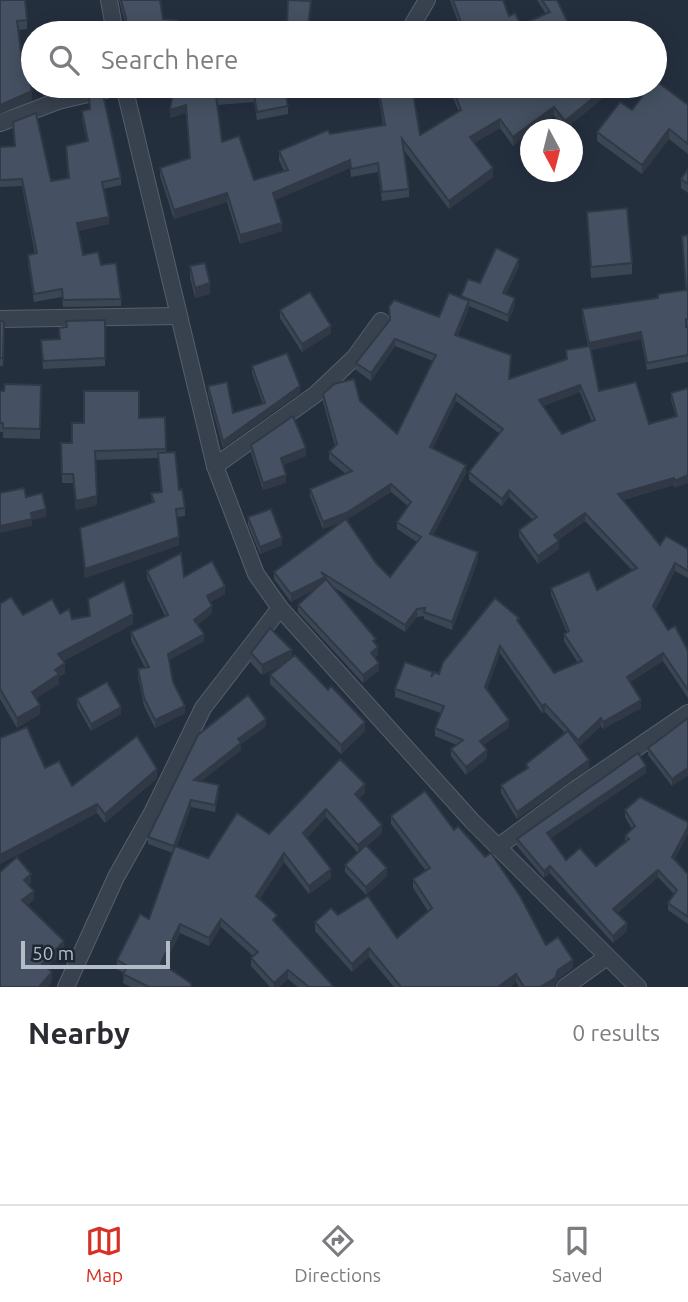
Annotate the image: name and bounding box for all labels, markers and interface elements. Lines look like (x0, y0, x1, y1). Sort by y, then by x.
search box (21, 21, 667, 98)
icon: search (45, 41, 83, 79)
text: Search here (101, 45, 238, 74)
north arrow (520, 119, 583, 182)
scale bar (21, 938, 170, 970)
text: 50 m (32, 942, 74, 964)
text: Nearby (28, 1016, 130, 1050)
text: 0 results (572, 1020, 660, 1045)
tab: Map (85, 1222, 123, 1286)
tab: Directions (294, 1222, 381, 1286)
tab: Saved (552, 1222, 603, 1286)

